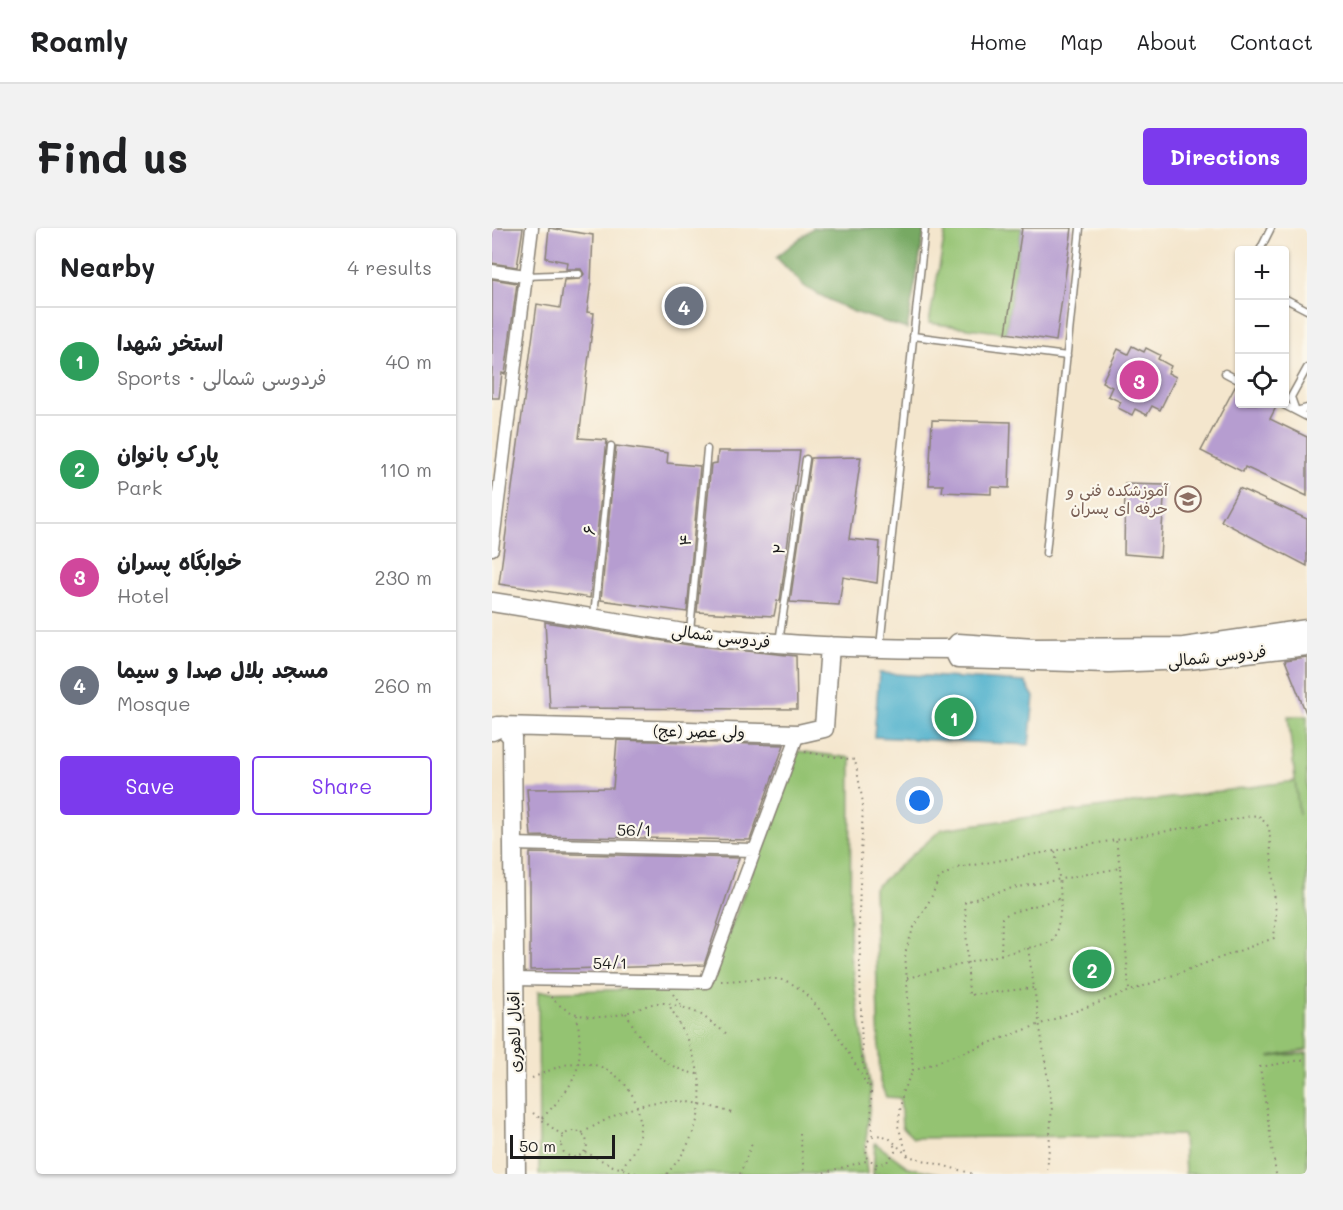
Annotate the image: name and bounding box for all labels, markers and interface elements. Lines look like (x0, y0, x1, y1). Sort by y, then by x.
text: Roamly (30, 23, 129, 59)
text: Home (970, 28, 1027, 55)
text: Map (1060, 28, 1103, 55)
text: About (1136, 28, 1197, 55)
text: Contact (1230, 28, 1313, 55)
button: Directions (1143, 128, 1307, 185)
text: Find us (36, 129, 188, 184)
map controls (1235, 246, 1289, 408)
button: + (1235, 246, 1289, 300)
text: Nearby (60, 250, 155, 284)
text: 4 results (347, 254, 432, 280)
pin: 4 (664, 284, 704, 328)
button: − (1235, 300, 1289, 354)
text: استخر شهدا (117, 328, 223, 357)
text: 1 (75, 348, 84, 374)
text: 40 m (386, 348, 432, 374)
button: locate (1235, 354, 1289, 408)
pin: 3 (1120, 358, 1158, 402)
text: Sports · فردوسی شمالی (117, 364, 327, 390)
text: پارک بانوان (117, 439, 219, 468)
text: 2 (74, 456, 85, 482)
text: 110 m (379, 456, 432, 482)
text: Park (117, 474, 162, 500)
place label: آموزشکده فنی و حرفه ای پسران (1065, 479, 1169, 519)
school or university icon: آموزشکده فنی و حرفه ای پسران (1173, 484, 1203, 514)
street label: ۶ (578, 524, 599, 536)
street label: ۴ (674, 533, 695, 547)
street label: ۲ (767, 542, 790, 556)
text: خوابگاه پسران (117, 547, 242, 576)
text: 3 (74, 564, 86, 590)
text: 230 m (374, 564, 432, 590)
text: Hotel (117, 582, 169, 608)
street label: فردوسی شمالی (670, 619, 772, 653)
street label: فردوسی شمالی (1167, 640, 1267, 672)
text: مسجد بلال صدا و سیما (117, 655, 329, 684)
text: 4 (73, 672, 86, 698)
text: 260 m (374, 672, 432, 698)
text: Mosque (117, 690, 191, 716)
pin: 1 (934, 694, 974, 740)
street label: ولی عصر (عج) (653, 719, 745, 743)
button: Save (60, 756, 240, 815)
button: Share (252, 756, 432, 815)
your location (905, 786, 934, 815)
street label: 56/1 (617, 819, 651, 840)
pin: 2 (1072, 946, 1112, 992)
street label: 54/1 (593, 952, 627, 973)
street label: اقبال لاهوری (502, 991, 526, 1073)
scale bar (510, 1132, 615, 1160)
text: 50 m (519, 1135, 556, 1156)

